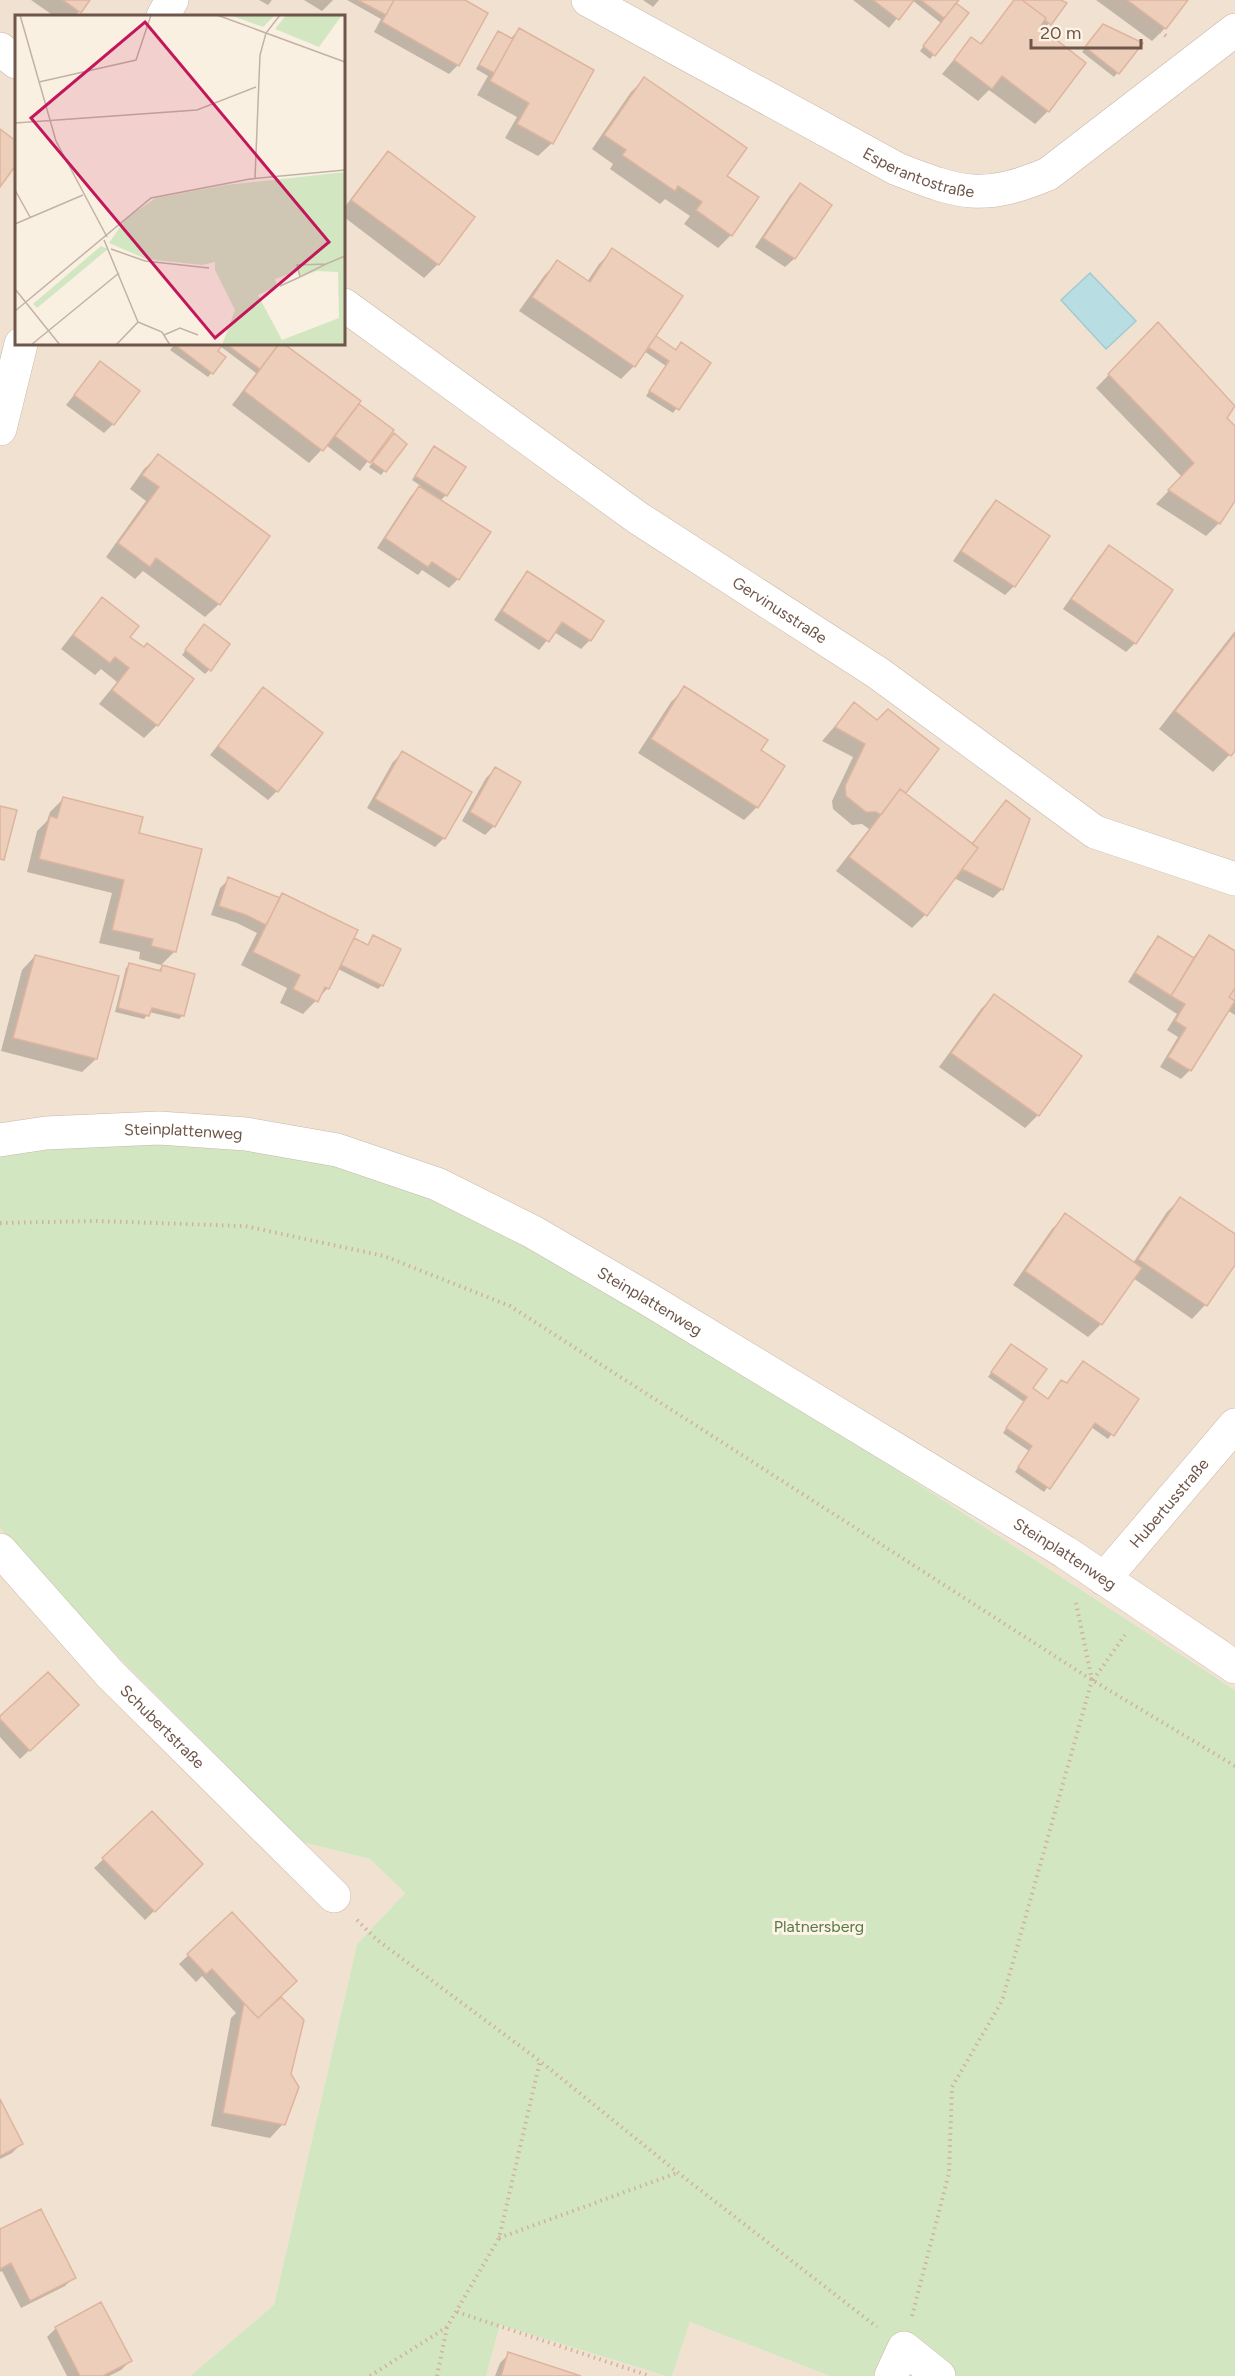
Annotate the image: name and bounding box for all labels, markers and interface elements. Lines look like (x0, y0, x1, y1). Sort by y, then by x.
scale bar (1031, 12, 1140, 50)
inset map (15, 15, 345, 345)
text: 20 m (1040, 22, 1081, 44)
street label: Esperantostraße (860, 143, 975, 201)
street label: Gervinusstraße (729, 573, 831, 648)
street label: Steinplattenweg (124, 1119, 243, 1144)
street label: Steinplattenweg (594, 1263, 706, 1340)
street label: Hubertusstraße (1126, 1454, 1213, 1552)
street label: Steinplattenweg (1010, 1514, 1120, 1594)
street label: Schubertstraße (116, 1681, 209, 1773)
park label: Platnersberg (774, 1917, 864, 1936)

